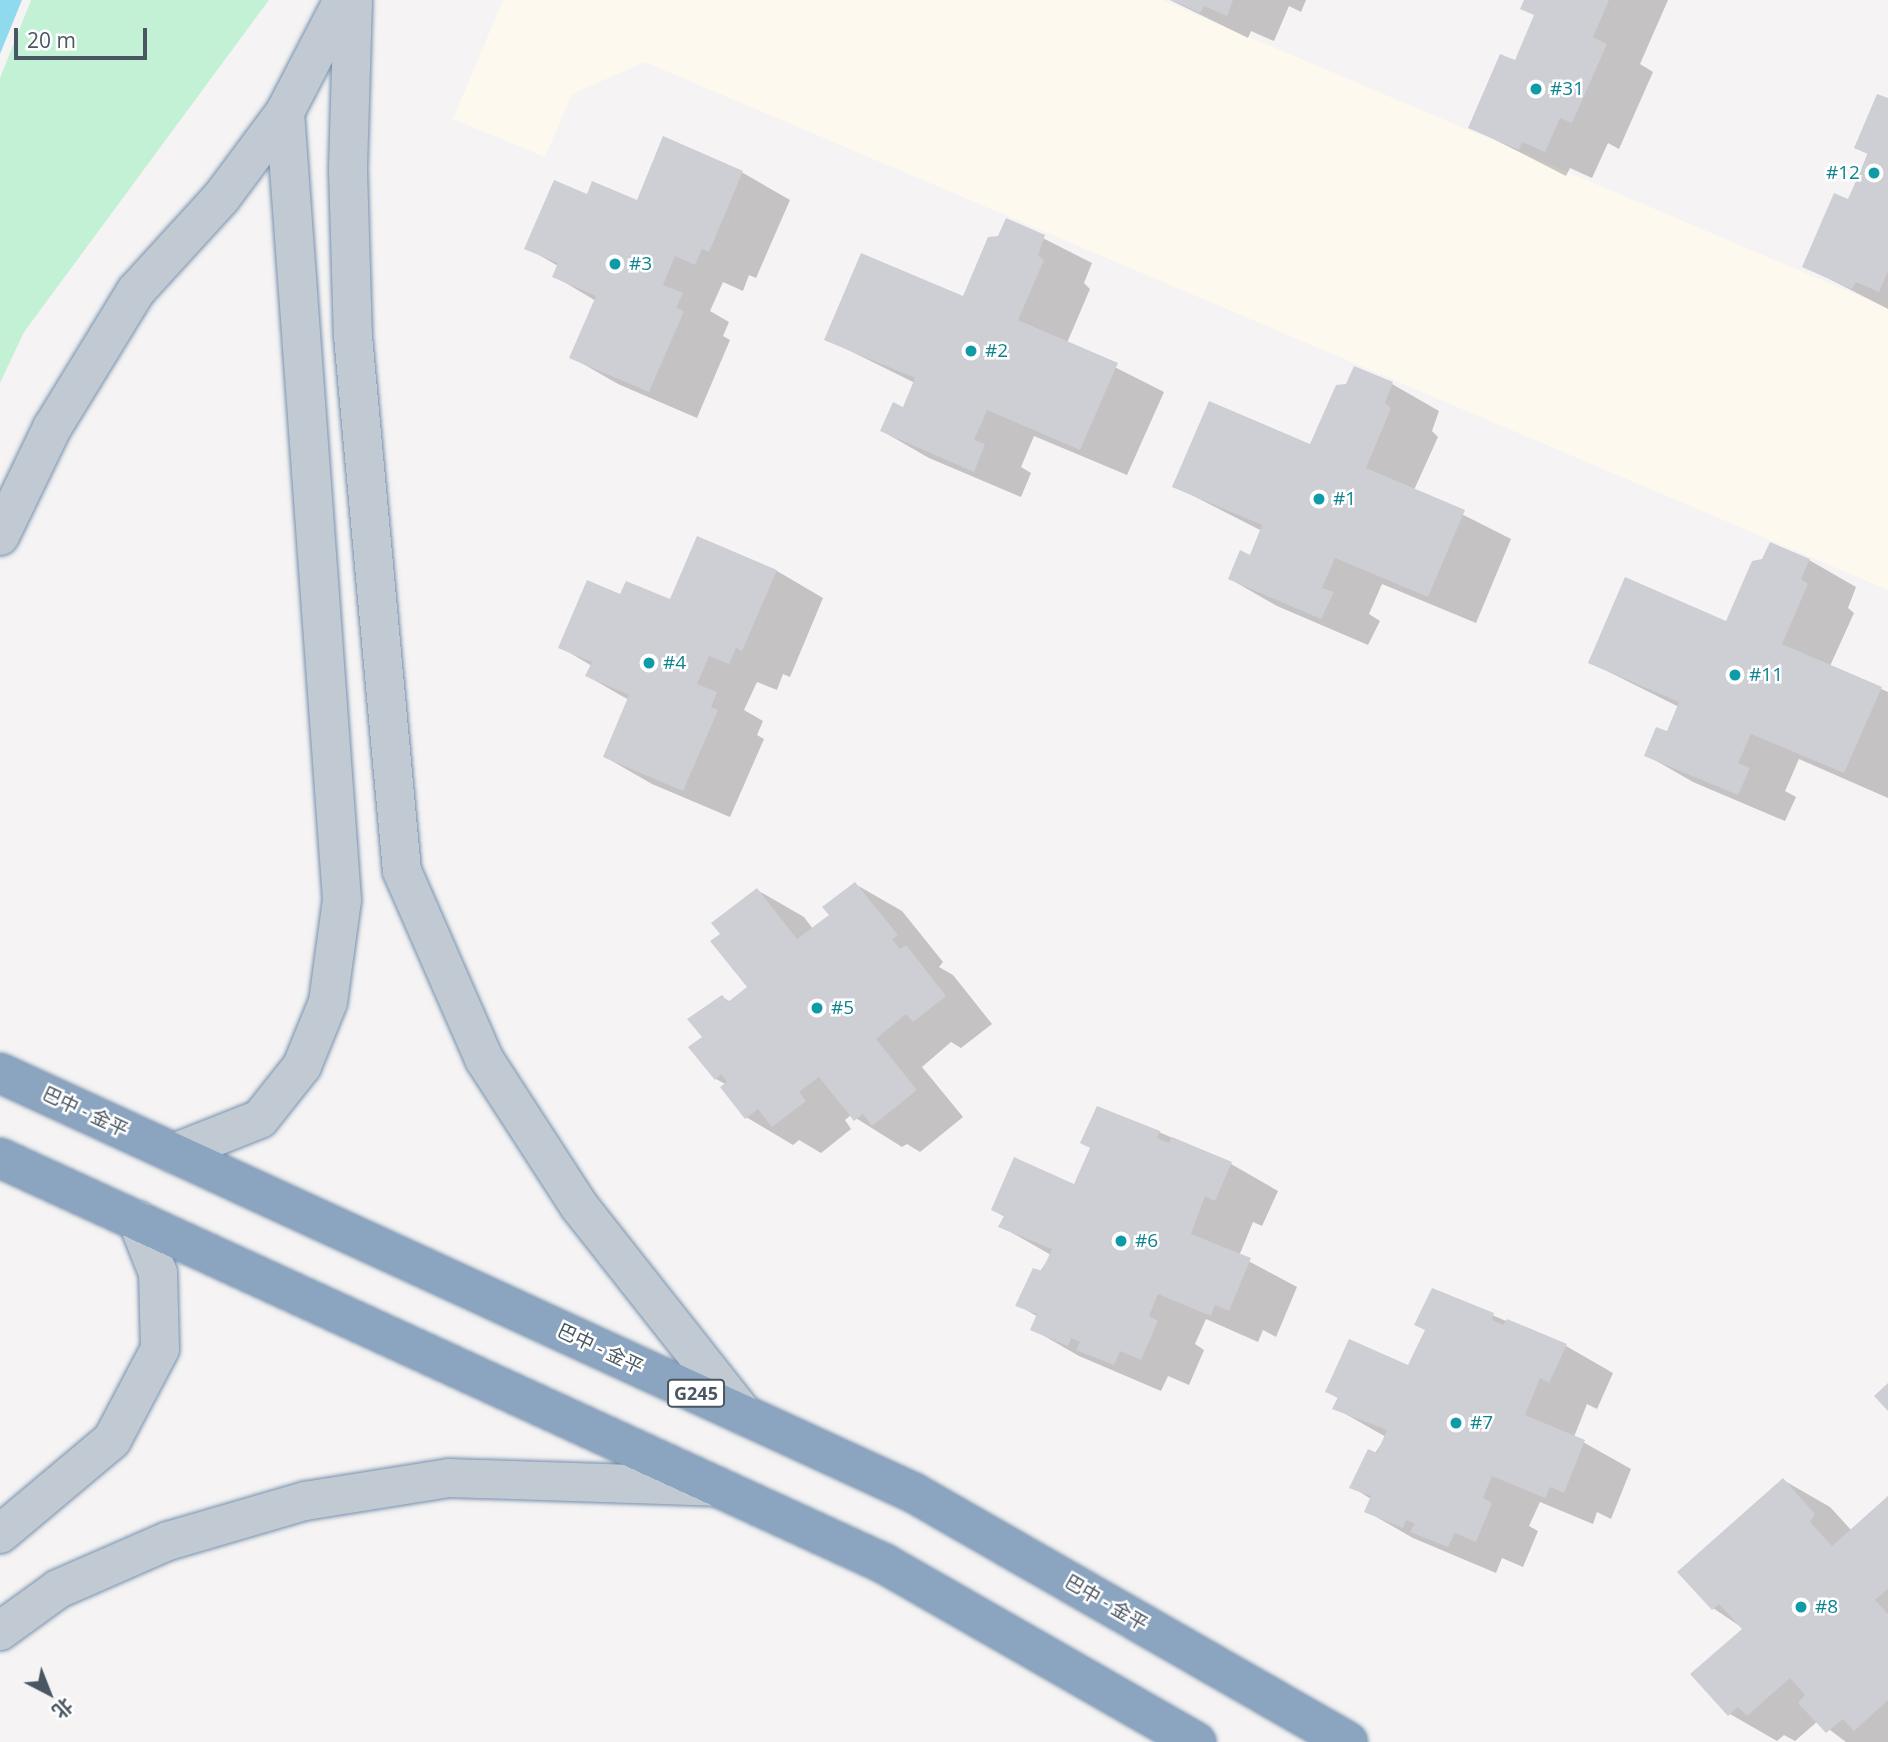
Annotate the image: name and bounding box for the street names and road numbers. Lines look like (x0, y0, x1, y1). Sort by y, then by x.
street label: 巴中 - 金平 (38, 1082, 132, 1142)
street label: 巴中 - 金平 (553, 1319, 647, 1379)
road number: G245 (666, 1378, 726, 1408)
street label: 巴中 - 金平 (1060, 1570, 1152, 1636)

